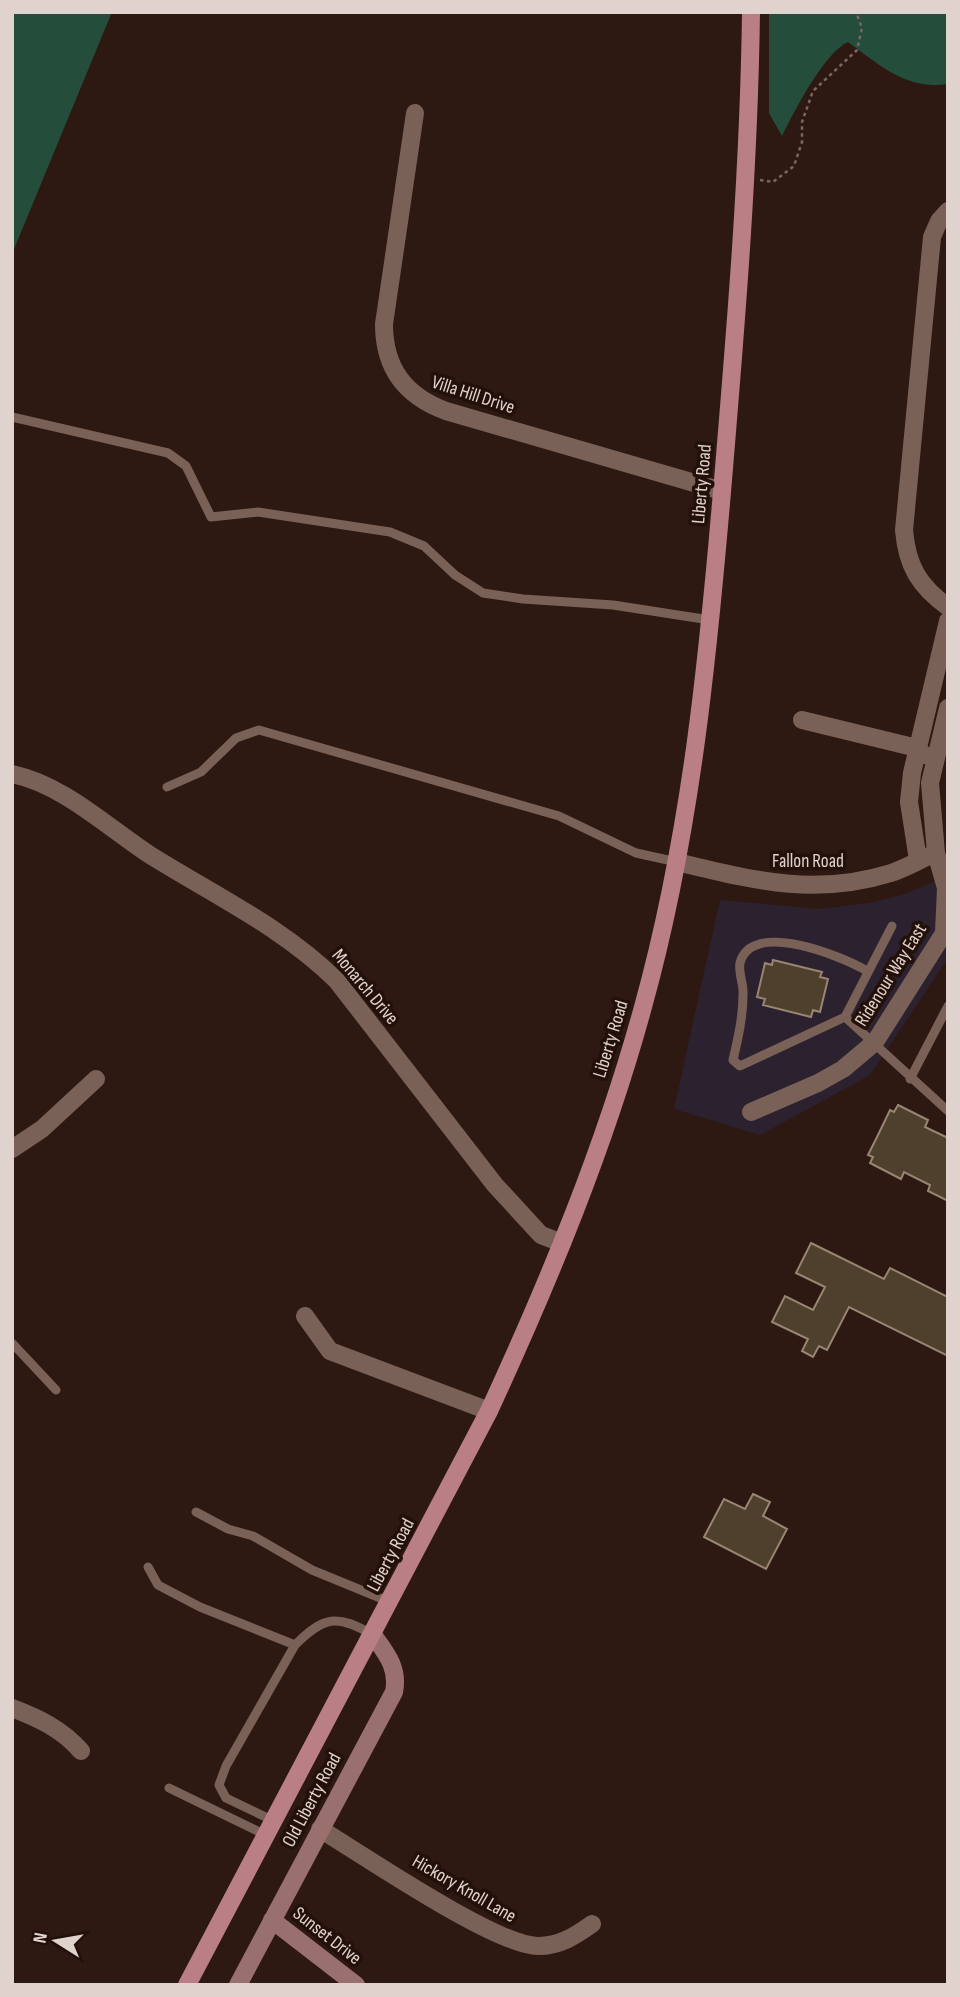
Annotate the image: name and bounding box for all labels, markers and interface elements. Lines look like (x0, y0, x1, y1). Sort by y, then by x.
street label: Villa Hill Drive (429, 371, 517, 419)
street label: Liberty Road (687, 443, 717, 525)
street label: Fallon Road (772, 850, 844, 873)
street label: Ridenour Way East (850, 919, 932, 1031)
street label: Monarch Drive (327, 944, 403, 1030)
street label: Liberty Road (588, 998, 634, 1080)
street label: Liberty Road (362, 1514, 420, 1596)
street label: Old Liberty Road (278, 1749, 346, 1851)
street label: Hickory Knoll Lane (408, 1850, 520, 1928)
street label: Sunset Drive (288, 1902, 366, 1970)
north arrow (21, 1906, 91, 1976)
text: N (29, 1931, 53, 1945)

